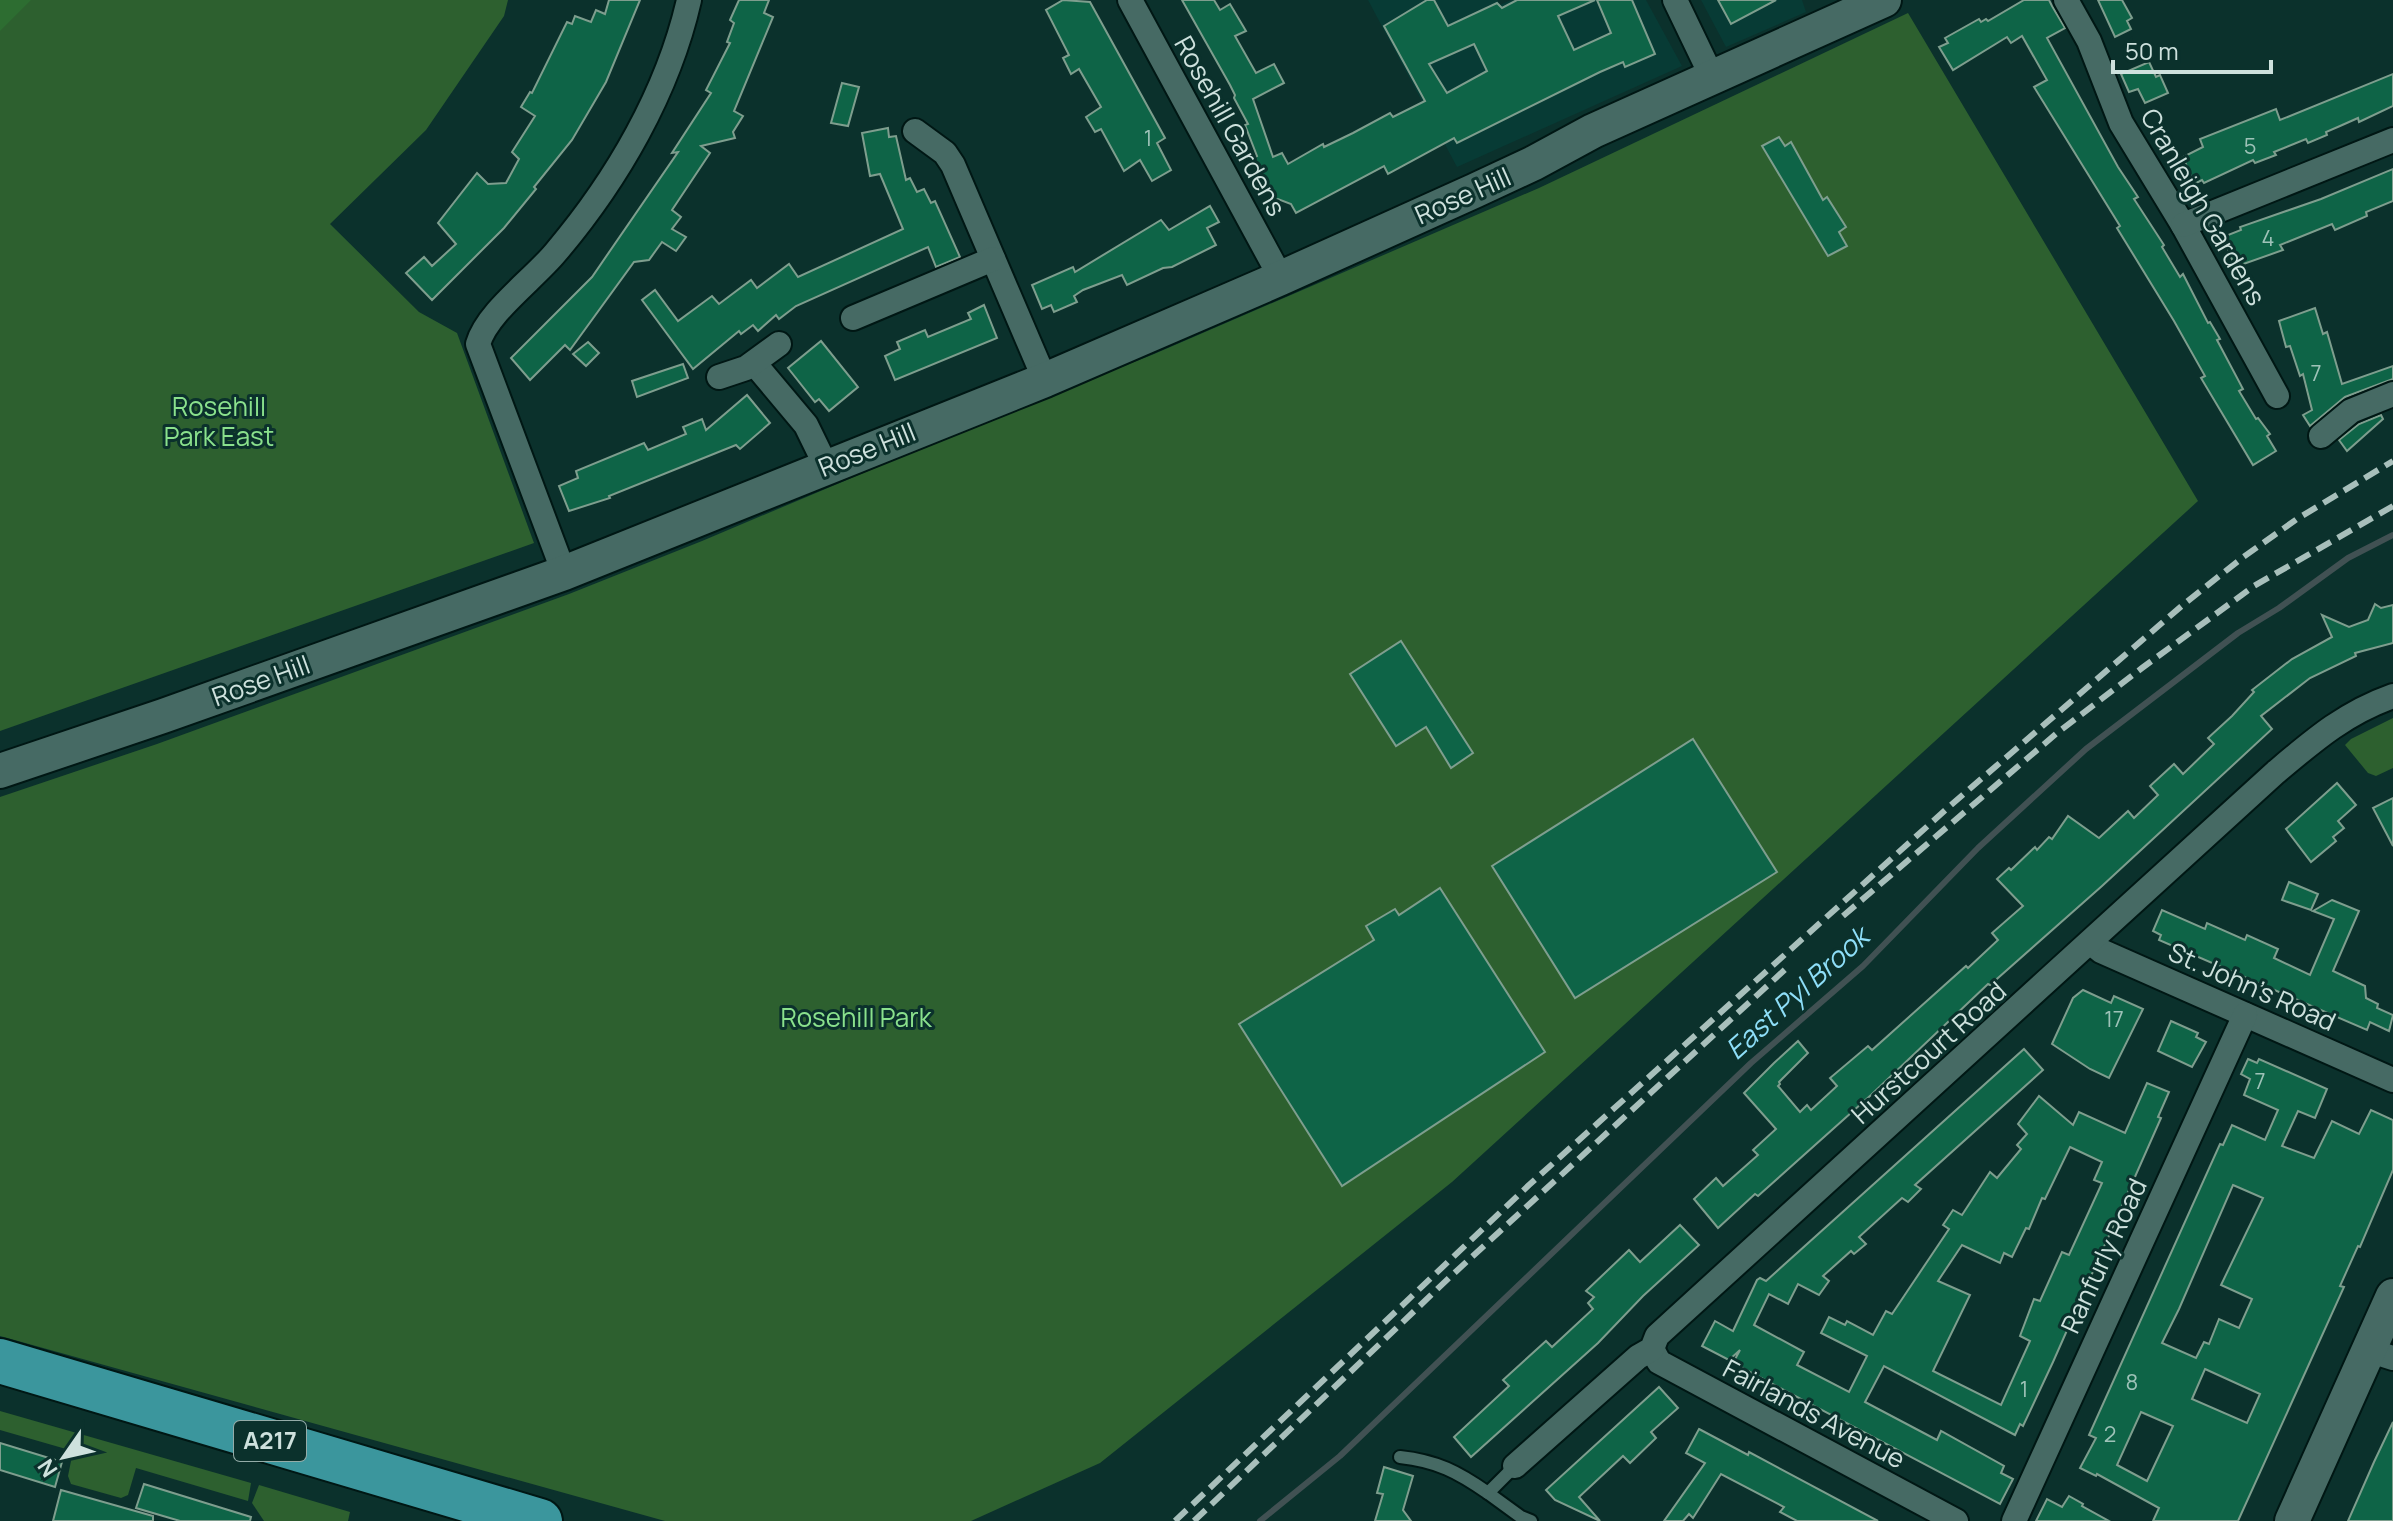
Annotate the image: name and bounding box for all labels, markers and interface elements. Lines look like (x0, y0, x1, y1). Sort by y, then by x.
scale bar (2113, 24, 2271, 74)
street label: Rosehill Gardens (1167, 29, 1295, 222)
text: 50 m (2125, 34, 2179, 67)
street label: Cranleigh Gardens (2133, 101, 2275, 312)
house number: 1 (1144, 123, 1152, 153)
house number: 5 (2244, 131, 2256, 161)
street label: Rose Hill (1409, 158, 1516, 232)
house number: 4 (2262, 223, 2274, 253)
house number: 7 (2310, 358, 2322, 388)
park label: Rosehill Park East (164, 388, 274, 454)
street label: Rose Hill (813, 413, 921, 485)
street label: Rose Hill (207, 646, 315, 714)
water label: East Pyl Brook (1716, 915, 1879, 1067)
street label: St. John's Road (2163, 933, 2342, 1039)
street label: Hurstcourt Road (1843, 973, 2014, 1132)
park label: Rosehill Park (780, 999, 933, 1035)
house number: 17 (2104, 1004, 2124, 1034)
house number: 7 (2254, 1066, 2266, 1096)
street label: Ranfurly Road (2052, 1172, 2155, 1339)
street label: Fairlands Avenue (1717, 1350, 1912, 1476)
house number: 8 (2126, 1367, 2138, 1397)
house number: 1 (2020, 1374, 2028, 1404)
north arrow (24, 1417, 104, 1497)
house number: 2 (2104, 1419, 2116, 1449)
road number: A217 (234, 1421, 306, 1461)
text: N (31, 1453, 64, 1483)

